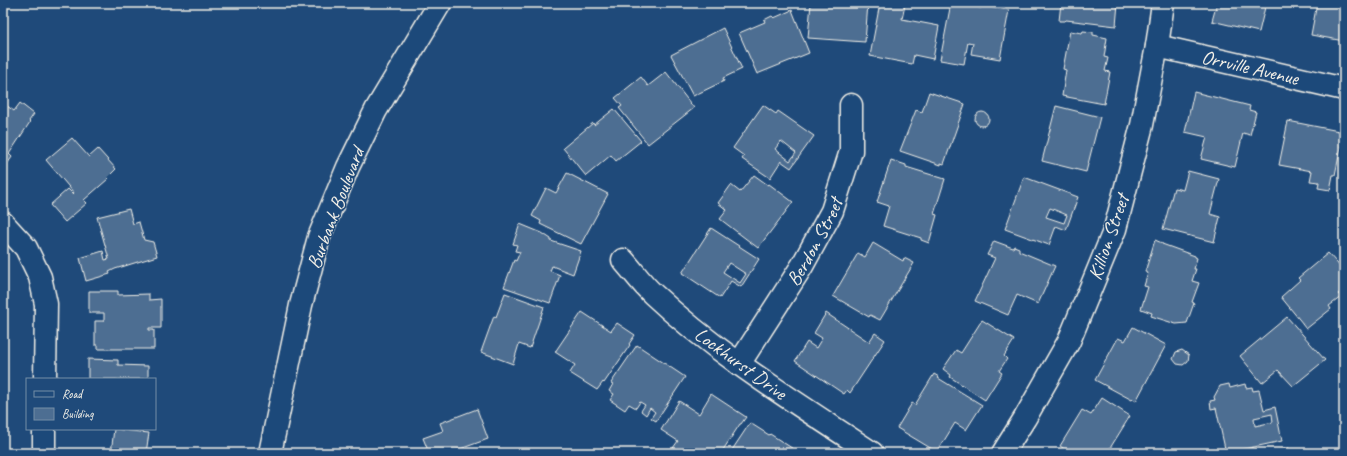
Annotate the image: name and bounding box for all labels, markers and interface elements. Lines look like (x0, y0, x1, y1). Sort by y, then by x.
street label: Orrville Avenue (1199, 44, 1302, 91)
street label: Burbank Boulevard (301, 141, 371, 272)
street label: Killion Street (1082, 188, 1136, 283)
street label: Berdon Street (781, 192, 849, 290)
street label: Lockhurst Drive (690, 322, 793, 406)
legend (26, 378, 156, 430)
text: Road (62, 386, 84, 402)
text: Building (62, 406, 94, 422)

